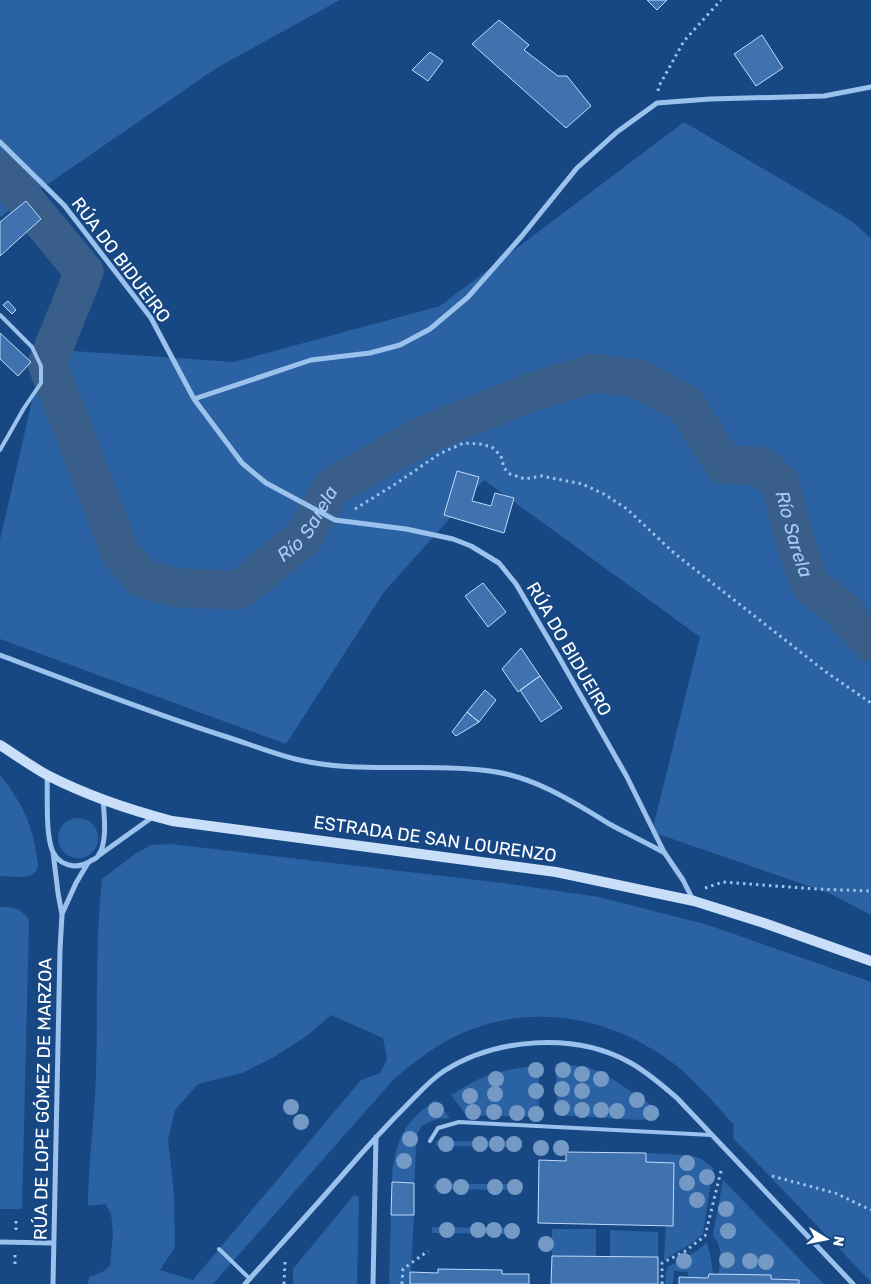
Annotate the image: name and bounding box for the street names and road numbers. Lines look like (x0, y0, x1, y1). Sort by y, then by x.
street label: RÚA DO BIDUEIRO (67, 193, 175, 327)
street label: RÚA DO BIDUEIRO (522, 578, 616, 720)
street label: ESTRADA DE SAN LOURENZO (312, 811, 558, 867)
street label: RÚA DE LOPE GÓMEZ DE MARZOA (30, 958, 56, 1240)

